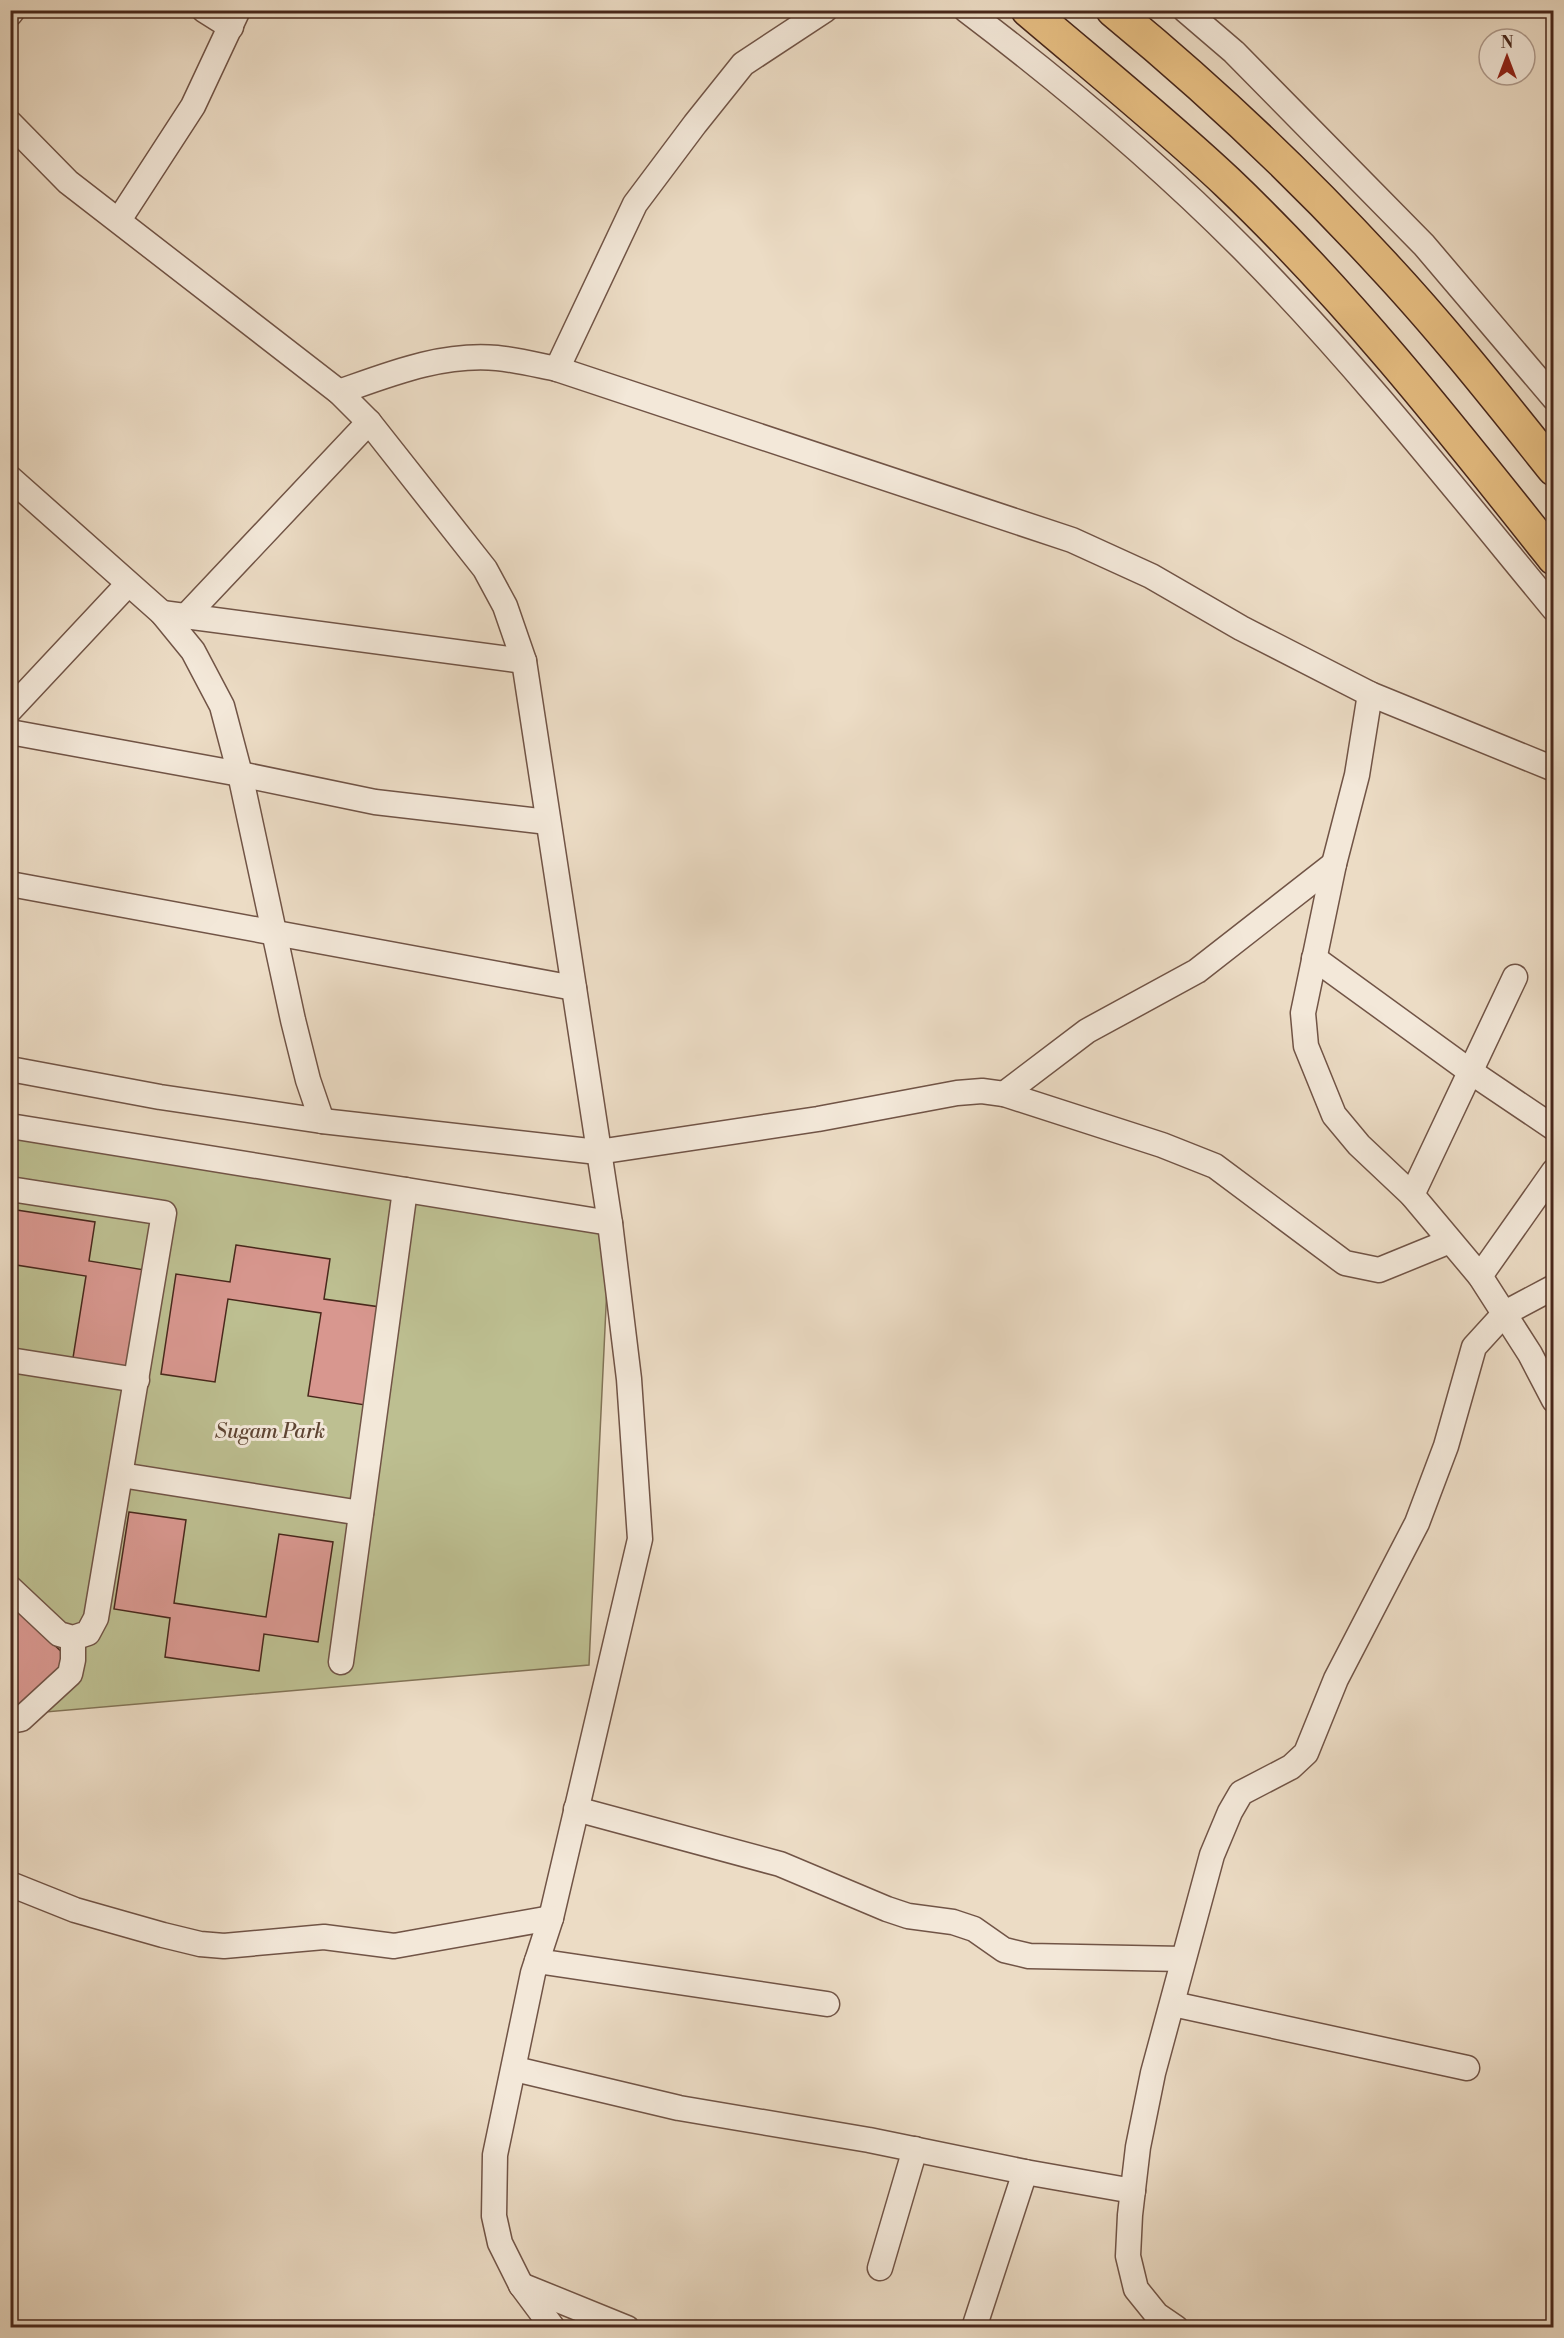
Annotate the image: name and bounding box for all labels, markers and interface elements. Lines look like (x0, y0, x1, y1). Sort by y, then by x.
north arrow (1477, 27, 1537, 87)
text: N (1501, 33, 1514, 53)
park label: Sugam Park (215, 1419, 325, 1445)

